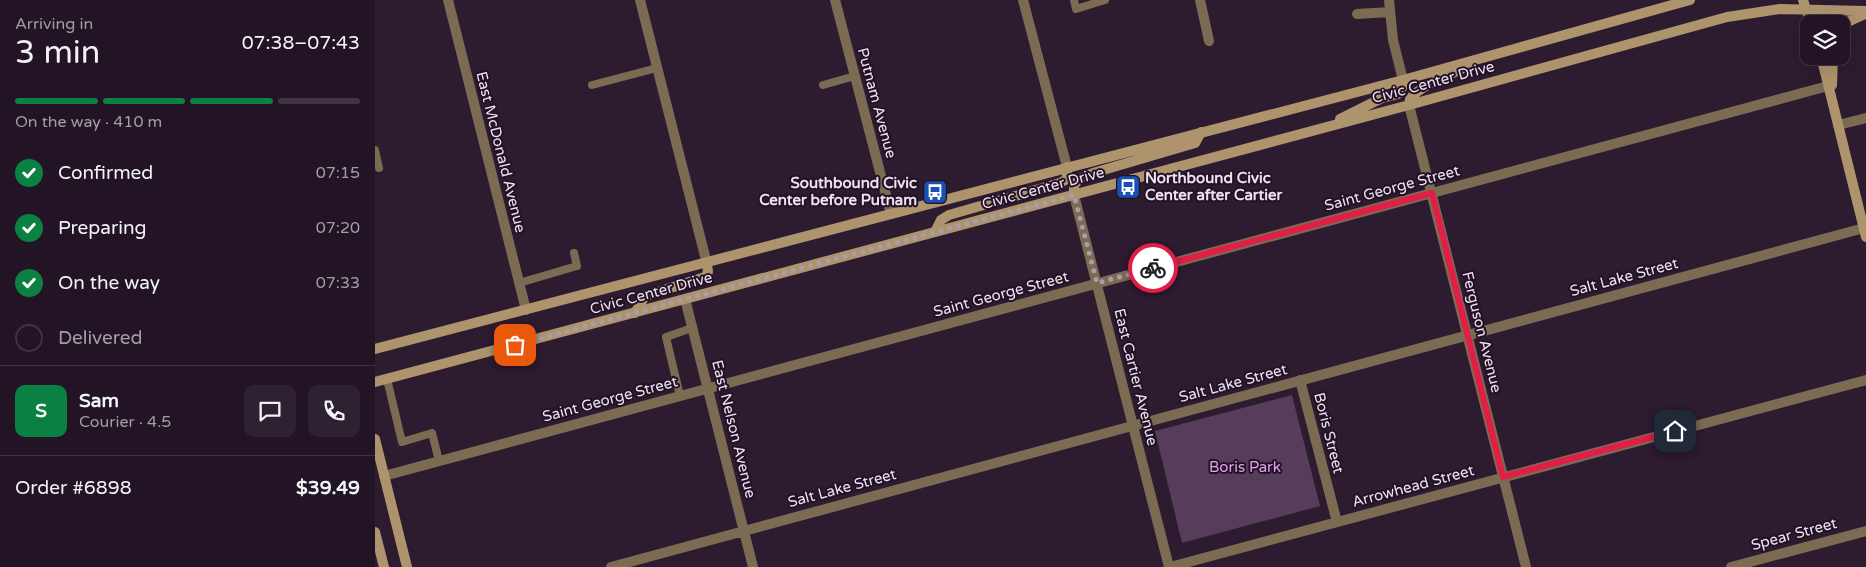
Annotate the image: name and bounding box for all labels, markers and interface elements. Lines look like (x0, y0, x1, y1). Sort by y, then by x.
text: Arriving in (15, 14, 93, 34)
map controls (1800, 15, 1850, 65)
button: layers (1800, 15, 1850, 65)
text: 07:38–07:43 (242, 32, 360, 54)
text: 3 min (15, 34, 100, 72)
street label: Putnam Avenue (854, 46, 900, 160)
street label: Civic Center Drive (1370, 57, 1496, 107)
street label: East McDonald Avenue (472, 70, 530, 234)
text: On the way · 410 m (15, 112, 162, 132)
icon: check (15, 159, 43, 187)
street label: Saint George Street (1322, 161, 1462, 215)
text: Confirmed (58, 162, 153, 184)
text: 07:15 (316, 163, 360, 183)
street label: Civic Center Drive (980, 163, 1106, 213)
place label: Northbound Civic Center after Cartier (1145, 169, 1283, 204)
place label: Southbound Civic Center before Putnam (759, 174, 917, 209)
bus stop icon: Northbound Civic Center after Cartier (1115, 174, 1141, 200)
bus stop icon: Southbound Civic Center before Putnam (922, 179, 948, 205)
icon: check (15, 214, 43, 242)
text: Preparing (58, 217, 147, 239)
text: 07:20 (316, 218, 360, 238)
courier (1128, 243, 1178, 293)
icon: bike (1139, 254, 1167, 282)
street label: Salt Lake Street (1568, 254, 1680, 300)
street label: Saint George Street (931, 267, 1071, 321)
street label: Civic Center Drive (588, 268, 714, 318)
icon: check (15, 269, 43, 297)
street label: Ferguson Avenue (1458, 270, 1506, 394)
text: On the way (58, 272, 160, 294)
text: 07:33 (316, 273, 360, 293)
street label: East Cartier Avenue (1110, 307, 1162, 447)
pin (494, 324, 536, 366)
text: Delivered (58, 327, 143, 349)
icon: bag (501, 331, 529, 359)
street label: East Nelson Avenue (708, 358, 760, 500)
street label: Salt Lake Street (1177, 360, 1289, 406)
street label: Saint George Street (540, 372, 680, 426)
button: chat (244, 385, 296, 437)
button: phone (308, 385, 360, 437)
text: Sam (79, 390, 119, 412)
street label: Boris Street (1310, 391, 1348, 476)
text: S (35, 400, 47, 422)
pin (1654, 410, 1696, 452)
text: Courier · 4.5 (79, 412, 171, 432)
icon: home (1661, 417, 1689, 445)
park label: Boris Park (1209, 458, 1281, 476)
street label: Arrowhead Street (1350, 461, 1476, 511)
street label: Salt Lake Street (786, 465, 898, 511)
text: Order #6898 (15, 477, 132, 499)
text: $39.49 (296, 477, 360, 499)
street label: Spear Street (1749, 514, 1839, 554)

